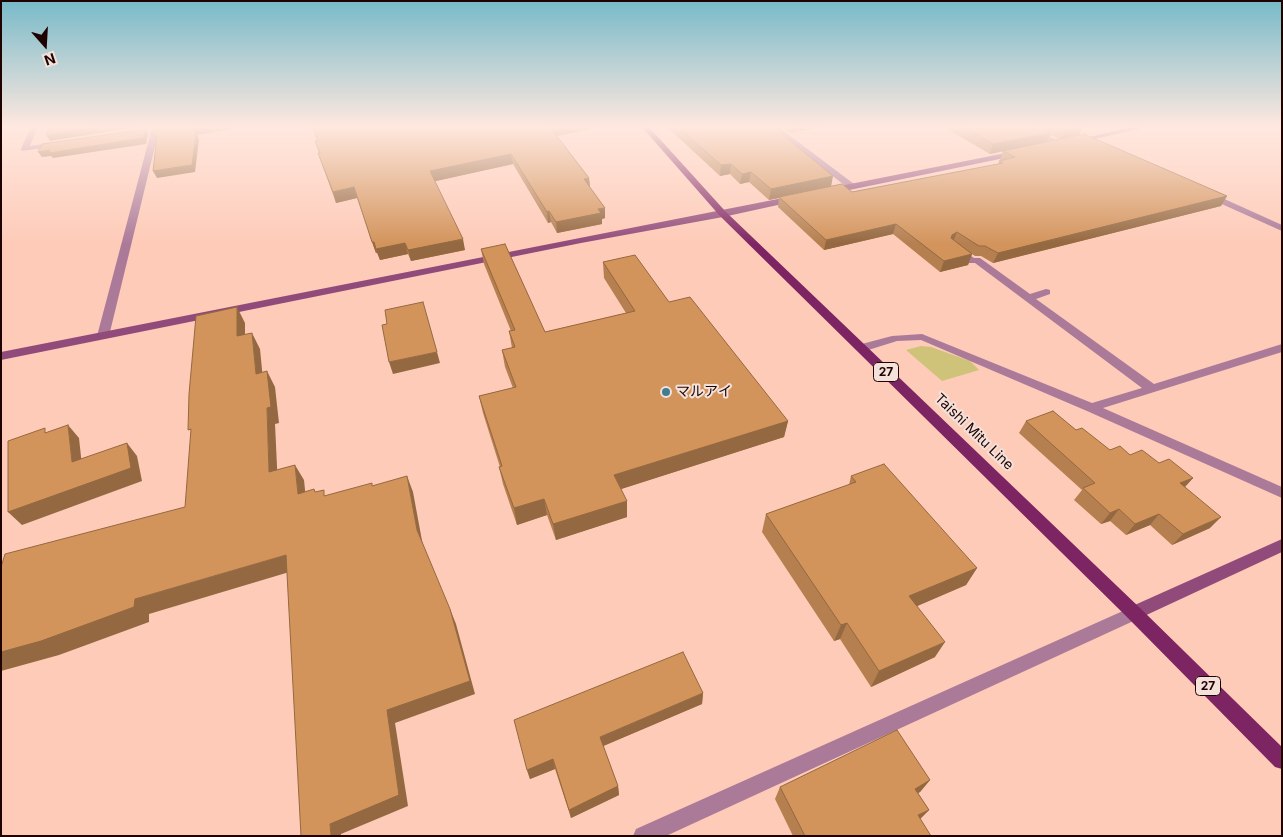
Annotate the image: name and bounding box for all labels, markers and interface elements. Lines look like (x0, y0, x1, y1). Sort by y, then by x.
north arrow (20, 20, 70, 70)
text: N (42, 50, 58, 69)
road number: 27 (874, 362, 898, 382)
place label: マルアイ (676, 384, 732, 400)
marker: マルアイ (660, 386, 672, 398)
street label: Taishi Mitu Line (931, 390, 1017, 474)
road number: 27 (1196, 676, 1220, 696)

